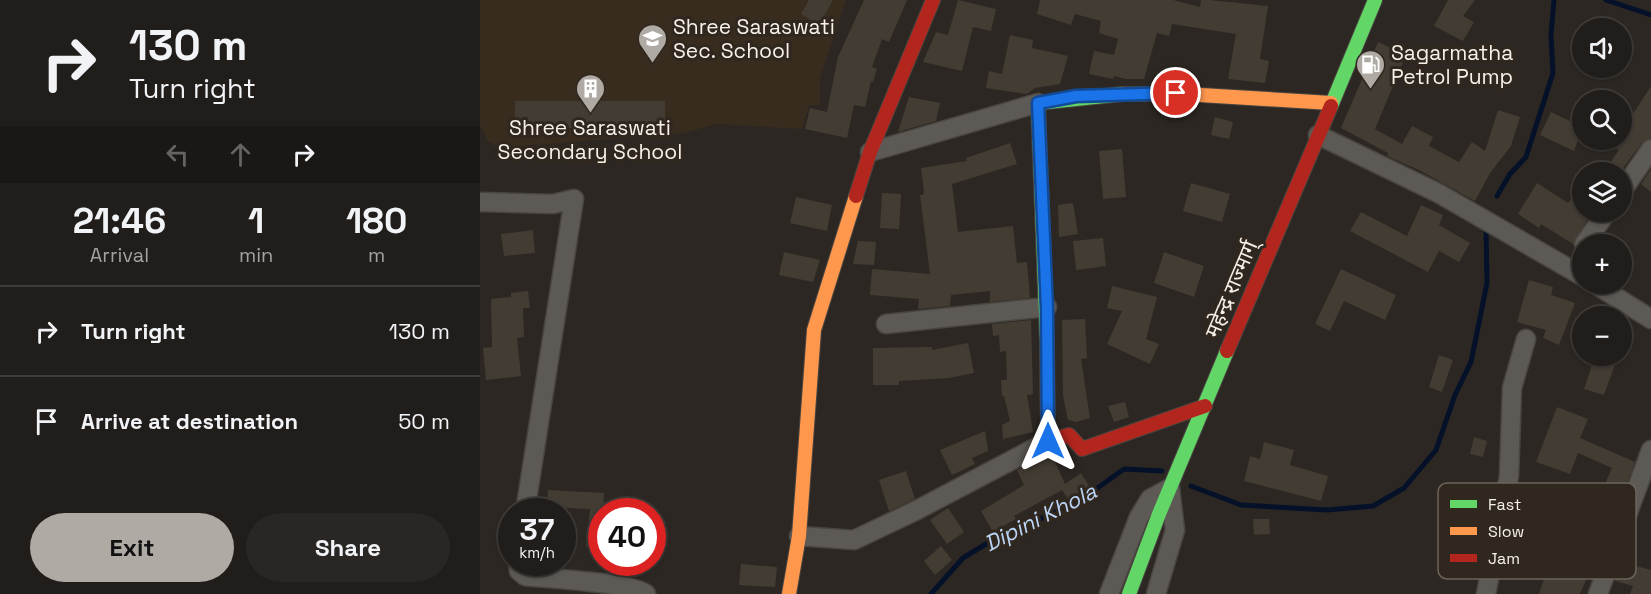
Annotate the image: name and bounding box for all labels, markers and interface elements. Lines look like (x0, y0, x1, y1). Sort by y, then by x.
place label: Shree Saraswati Sec. School (673, 13, 835, 64)
map controls (1572, 18, 1632, 366)
button: sound (1572, 18, 1632, 78)
text: 130 m (129, 19, 247, 72)
school or university icon: Shree Saraswati Sec. School (636, 22, 668, 64)
icon: right (30, 24, 108, 102)
place label: Sagarmatha Petrol Pump (1391, 39, 1513, 90)
fuel station icon: Sagarmatha Petrol Pump (1354, 48, 1386, 90)
pin (1150, 67, 1201, 118)
text: Turn right (129, 71, 256, 106)
building icon: Shree Saraswati Secondary School (574, 72, 606, 114)
icon: arrive (1159, 76, 1192, 109)
button: search (1572, 90, 1632, 150)
place label: Shree Saraswati Secondary School (498, 114, 682, 165)
icon: left (161, 138, 194, 171)
icon: ahead (224, 138, 257, 171)
icon: right (287, 138, 320, 171)
button: layers (1572, 162, 1632, 222)
text: 21:46 (73, 198, 166, 244)
text: 1 (248, 198, 264, 244)
text: 180 (346, 198, 407, 244)
street label: महेन्द्र राज्मार्ग् (1199, 234, 1265, 342)
button: + (1572, 234, 1632, 294)
text: Arrival (90, 242, 149, 268)
text: min (239, 242, 273, 268)
text: m (368, 242, 385, 268)
button: − (1572, 306, 1632, 366)
icon: right (30, 315, 63, 348)
text: Turn right (81, 317, 186, 345)
text: 130 m (389, 317, 450, 345)
icon: arrive (30, 405, 63, 438)
text: Arrive at destination (81, 407, 298, 435)
text: 50 m (398, 407, 450, 435)
position arrow (1016, 409, 1080, 473)
water label: Dipini Khola (979, 477, 1101, 557)
legend (1438, 483, 1636, 579)
text: Fast (1488, 494, 1521, 515)
speed limit sign: 40 (588, 498, 666, 576)
text: 37 (520, 510, 554, 549)
button: Exit (30, 513, 234, 582)
button: Share (246, 513, 450, 582)
text: Slow (1488, 521, 1524, 542)
text: km/h (519, 543, 555, 562)
text: Jam (1488, 548, 1520, 569)

